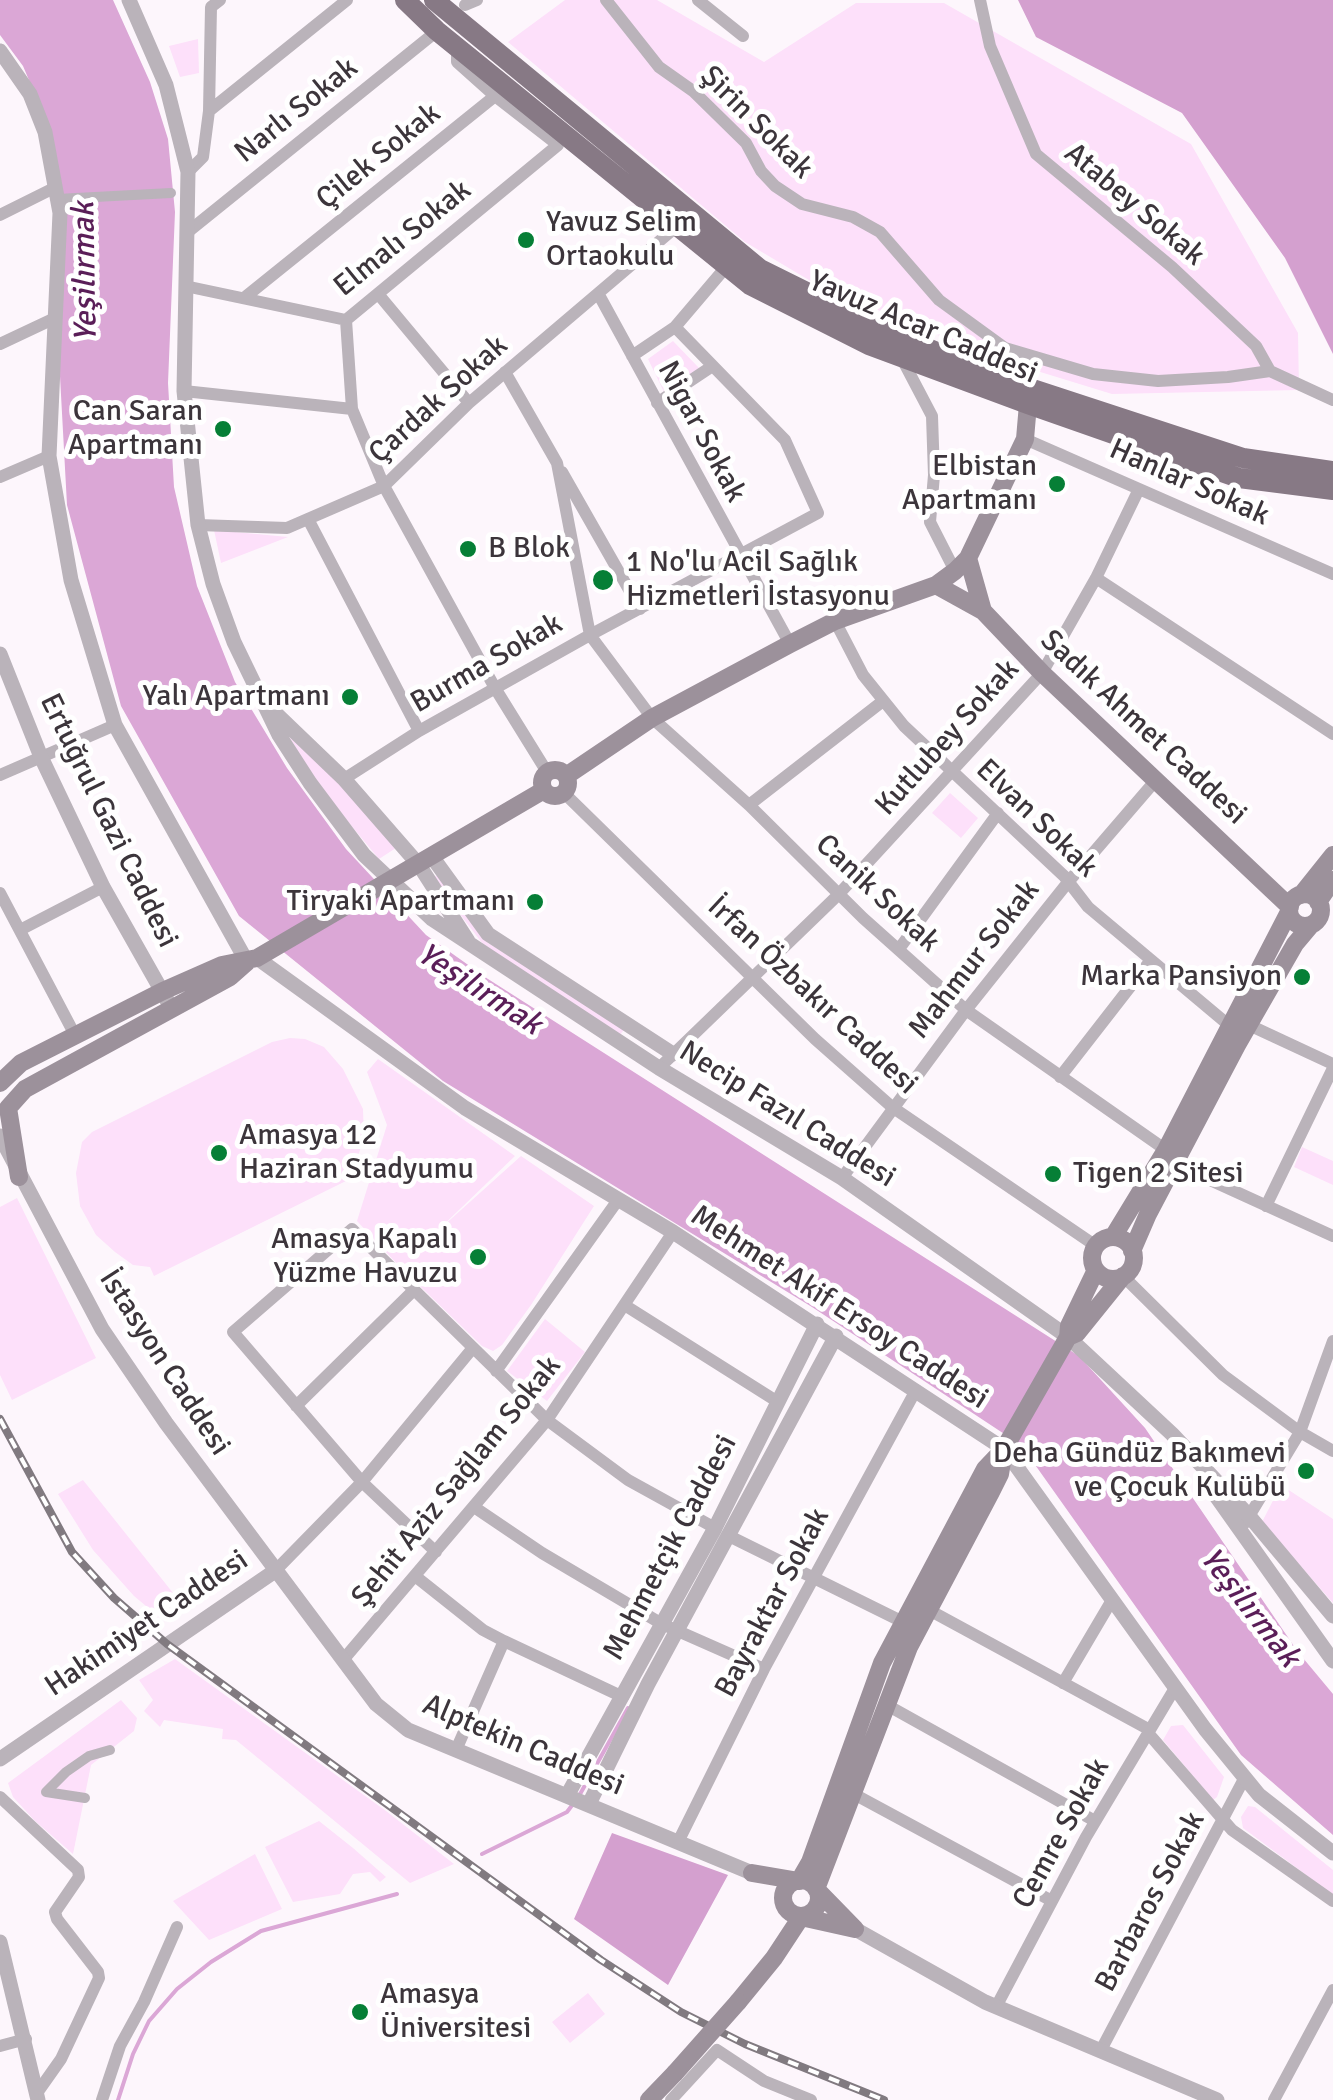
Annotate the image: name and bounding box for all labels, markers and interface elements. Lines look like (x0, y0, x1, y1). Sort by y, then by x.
street label: Narlı Sokak (228, 51, 366, 171)
street label: Şirin Sokak (692, 59, 820, 187)
street label: Çilek Sokak (310, 96, 448, 218)
street label: Atabey Sokak (1056, 136, 1212, 274)
street label: Elmalı Sokak (327, 173, 479, 305)
water label: Yeşilırmak (66, 201, 106, 343)
place label: Yavuz Selim Ortaokulu (546, 205, 697, 276)
marker: Yavuz Selim Ortaokulu (515, 229, 537, 251)
street label: Yavuz Acar Caddesi (803, 264, 1043, 392)
street label: Çardak Sokak (362, 328, 516, 472)
street label: Nigar Sokak (649, 355, 753, 509)
place label: Can Saran Apartmanı (68, 394, 203, 464)
marker: Can Saran Apartmanı (212, 418, 234, 440)
street label: Hanlar Sokak (1104, 432, 1274, 534)
place label: Elbistan Apartmanı (902, 449, 1037, 520)
marker: Elbistan Apartmanı (1046, 473, 1068, 495)
place label: B Blok (488, 531, 570, 567)
marker: B Blok (457, 538, 479, 560)
place label: 1 No'lu Acil Sağlık Hizmetleri İstasyonu (626, 545, 890, 616)
marker: 1 No'lu Acil Sağlık Hizmetleri İstasyonu (590, 567, 616, 593)
street label: Burma Sokak (405, 606, 569, 722)
street label: Sadık Ahmet Caddesi (1032, 623, 1254, 833)
street label: Kutlubey Sokak (868, 652, 1028, 824)
place label: Yalı Apartmanı (142, 679, 330, 715)
marker: Yalı Apartmanı (339, 686, 361, 708)
street label: Ertuğrul Gazi Caddesi (31, 688, 185, 954)
street label: Elvan Sokak (968, 752, 1104, 886)
street label: Canik Sokak (807, 827, 947, 961)
street label: Mahmur Sokak (902, 874, 1048, 1046)
place label: Tiryaki Apartmanı (287, 884, 515, 920)
street label: İrfan Özbakır Caddesi (699, 889, 925, 1103)
marker: Tiryaki Apartmanı (524, 891, 546, 913)
water label: Yeşilırmak (410, 936, 548, 1044)
place label: Marka Pansiyon (1080, 959, 1282, 995)
marker: Marka Pansiyon (1291, 966, 1313, 988)
street label: Necip Fazıl Caddesi (672, 1034, 902, 1196)
place label: Amasya 12 Haziran Stadyumu (239, 1118, 474, 1188)
marker: Amasya 12 Haziran Stadyumu (208, 1142, 230, 1164)
place label: Tigen 2 Sitesi (1073, 1156, 1244, 1192)
marker: Tigen 2 Sitesi (1042, 1163, 1064, 1185)
street label: Mehmet Akif Ersoy Caddesi (683, 1198, 995, 1418)
place label: Amasya Kapalı Yüzme Havuzu (271, 1222, 458, 1292)
marker: Amasya Kapalı Yüzme Havuzu (467, 1246, 489, 1268)
street label: İstasyon Caddesi (91, 1263, 237, 1463)
street label: Şehit Aziz Sağlam Sokak (345, 1349, 569, 1615)
street label: Mehmetçik Caddesi (596, 1429, 746, 1667)
place label: Deha Gündüz Bakımevi ve Çocuk Kulübü (993, 1436, 1286, 1506)
marker: Deha Gündüz Bakımevi ve Çocuk Kulübü (1295, 1460, 1317, 1482)
street label: Bayraktar Sokak (708, 1502, 838, 1704)
water label: Yeşilırmak (1191, 1541, 1307, 1675)
street label: Hakimiyet Caddesi (39, 1543, 255, 1705)
street label: Alptekin Caddesi (417, 1687, 629, 1805)
street label: Cemre Sokak (1006, 1752, 1118, 1916)
street label: Barbaros Sokak (1088, 1806, 1214, 1998)
place label: Amasya Üniversitesi (380, 1977, 531, 2048)
marker: Amasya Üniversitesi (349, 2001, 371, 2023)

